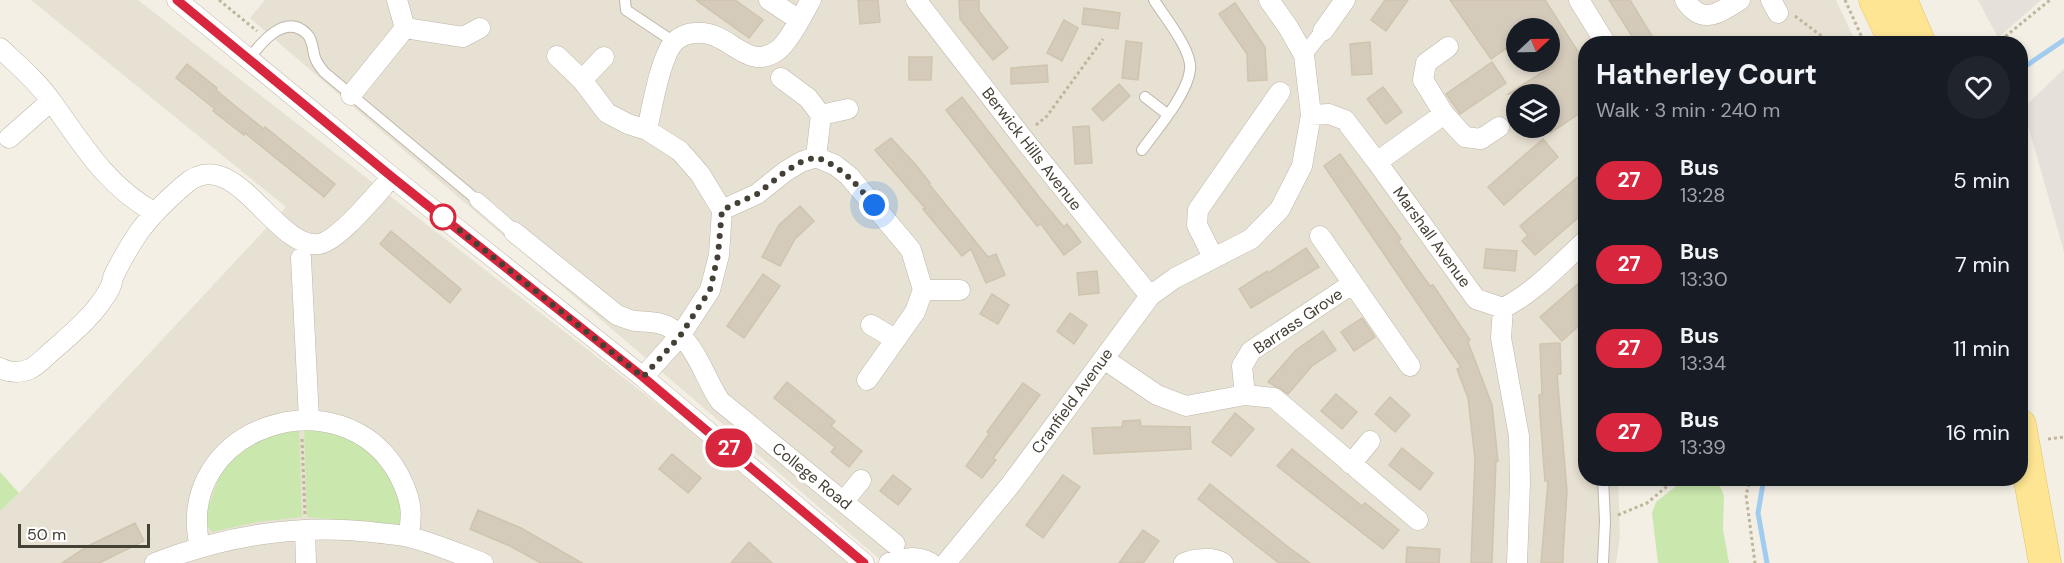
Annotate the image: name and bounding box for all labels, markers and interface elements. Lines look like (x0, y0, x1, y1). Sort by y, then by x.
north arrow (1506, 18, 1560, 72)
map controls (1506, 18, 1560, 138)
text: Hatherley Court (1596, 56, 1817, 93)
button: heart (1947, 56, 2010, 119)
street label: Berwick Hills Avenue (977, 83, 1087, 215)
button: layers (1506, 84, 1560, 138)
text: Walk · 3 min · 240 m (1596, 97, 1780, 123)
text: Bus (1680, 153, 1719, 182)
text: 27 (1617, 166, 1641, 194)
text: 5 min (1953, 166, 2010, 195)
street label: Marshall Avenue (1388, 182, 1476, 292)
text: 13:28 (1680, 182, 1725, 208)
your location (859, 190, 889, 220)
unlabelled marker (430, 204, 456, 230)
text: Bus (1680, 237, 1719, 266)
text: 27 (1617, 250, 1641, 278)
text: 7 min (1955, 250, 2010, 279)
text: 13:30 (1680, 266, 1728, 292)
street label: Barrass Grove (1249, 283, 1347, 359)
text: Bus (1680, 321, 1719, 350)
text: 27 (1617, 334, 1641, 362)
text: 11 min (1953, 334, 2010, 363)
street label: Cranfield Avenue (1027, 344, 1117, 458)
text: 13:34 (1680, 350, 1726, 376)
text: Bus (1680, 405, 1719, 434)
text: 27 (1617, 418, 1641, 446)
text: 16 min (1946, 418, 2010, 447)
line badge: 27 (702, 428, 756, 468)
text: 27 (717, 434, 741, 462)
text: 13:39 (1680, 434, 1726, 460)
street label: College Road (768, 438, 856, 514)
scale bar (18, 521, 150, 548)
text: 50 m (27, 524, 66, 545)

